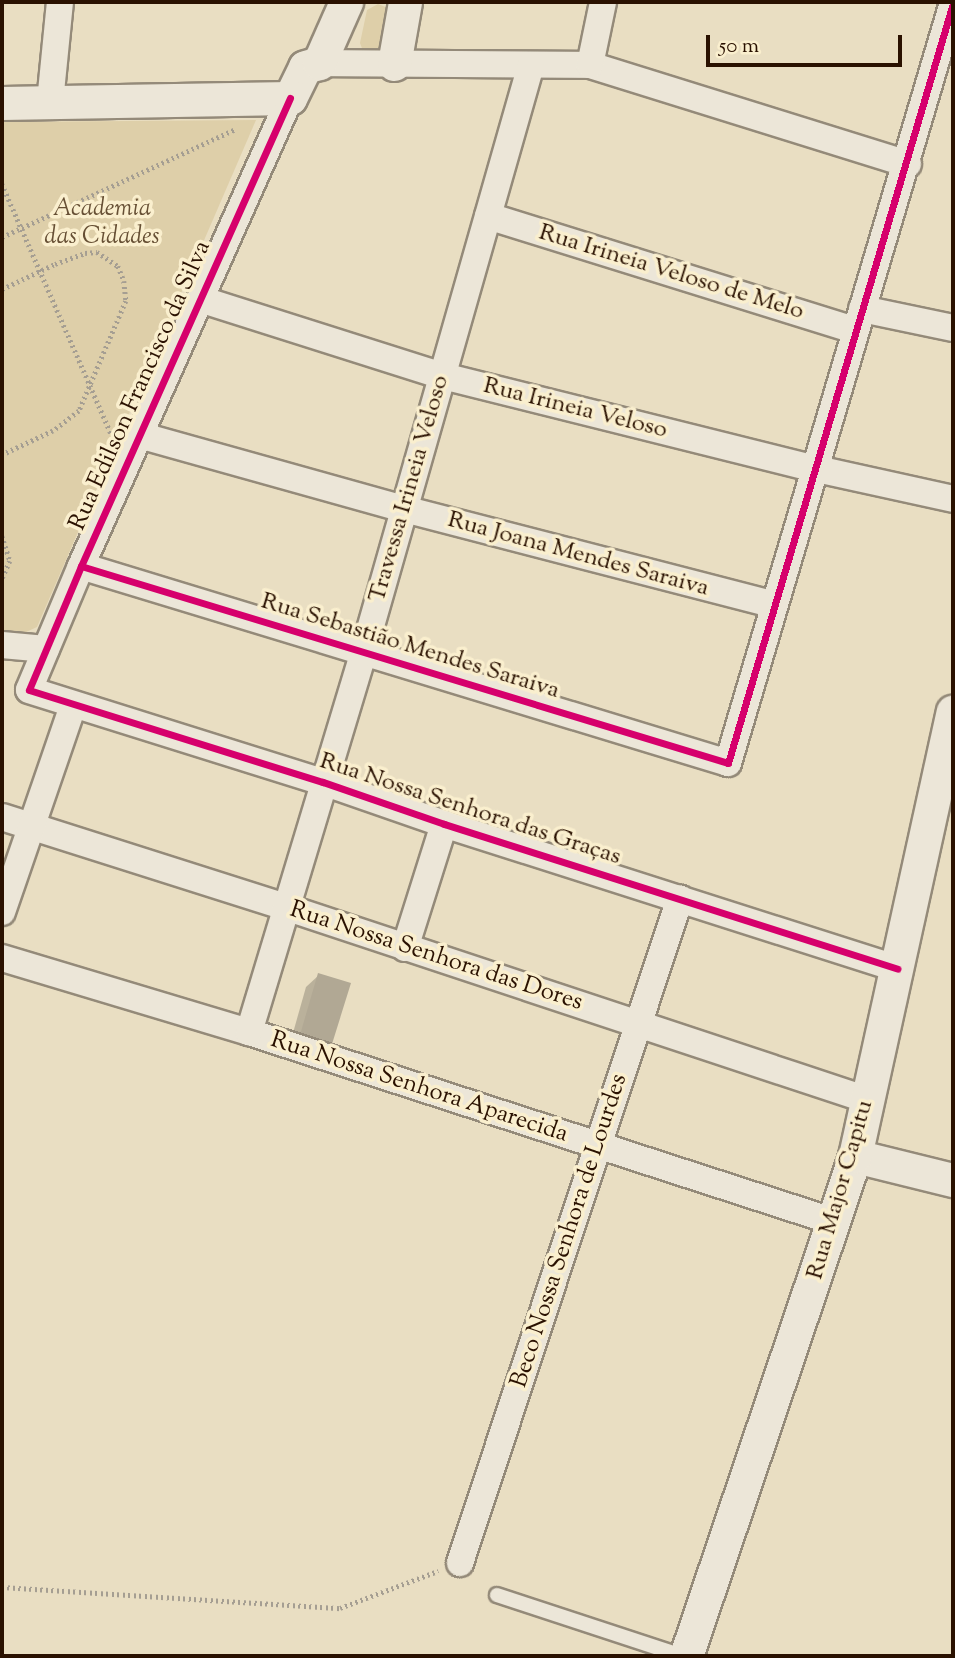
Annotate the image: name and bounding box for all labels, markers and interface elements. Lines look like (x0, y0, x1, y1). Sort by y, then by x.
scale bar (710, 21, 906, 65)
text: 50 m (719, 32, 759, 62)
park label: Academia das Cidades (45, 196, 159, 252)
street label: Rua Irineia Veloso de Melo (535, 219, 807, 327)
street label: Rua Edilson Francisco da Silva (64, 237, 218, 535)
street label: Travessa Irineia Veloso (364, 372, 456, 606)
street label: Rua Irineia Veloso (480, 372, 670, 446)
street label: Rua Joana Mendes Saraiva (444, 506, 712, 604)
street label: Rua Sebastião Mendes Saraiva (257, 588, 563, 706)
street label: Rua Nossa Senhora das Graças (316, 748, 624, 872)
street label: Rua Nossa Senhora das Dores (286, 896, 586, 1018)
street label: Rua Nossa Senhora Aparecida (267, 1026, 571, 1150)
street label: Beco Nossa Senhora de Lourdes (506, 1070, 634, 1392)
street label: Rua Major Capitu (802, 1097, 880, 1283)

